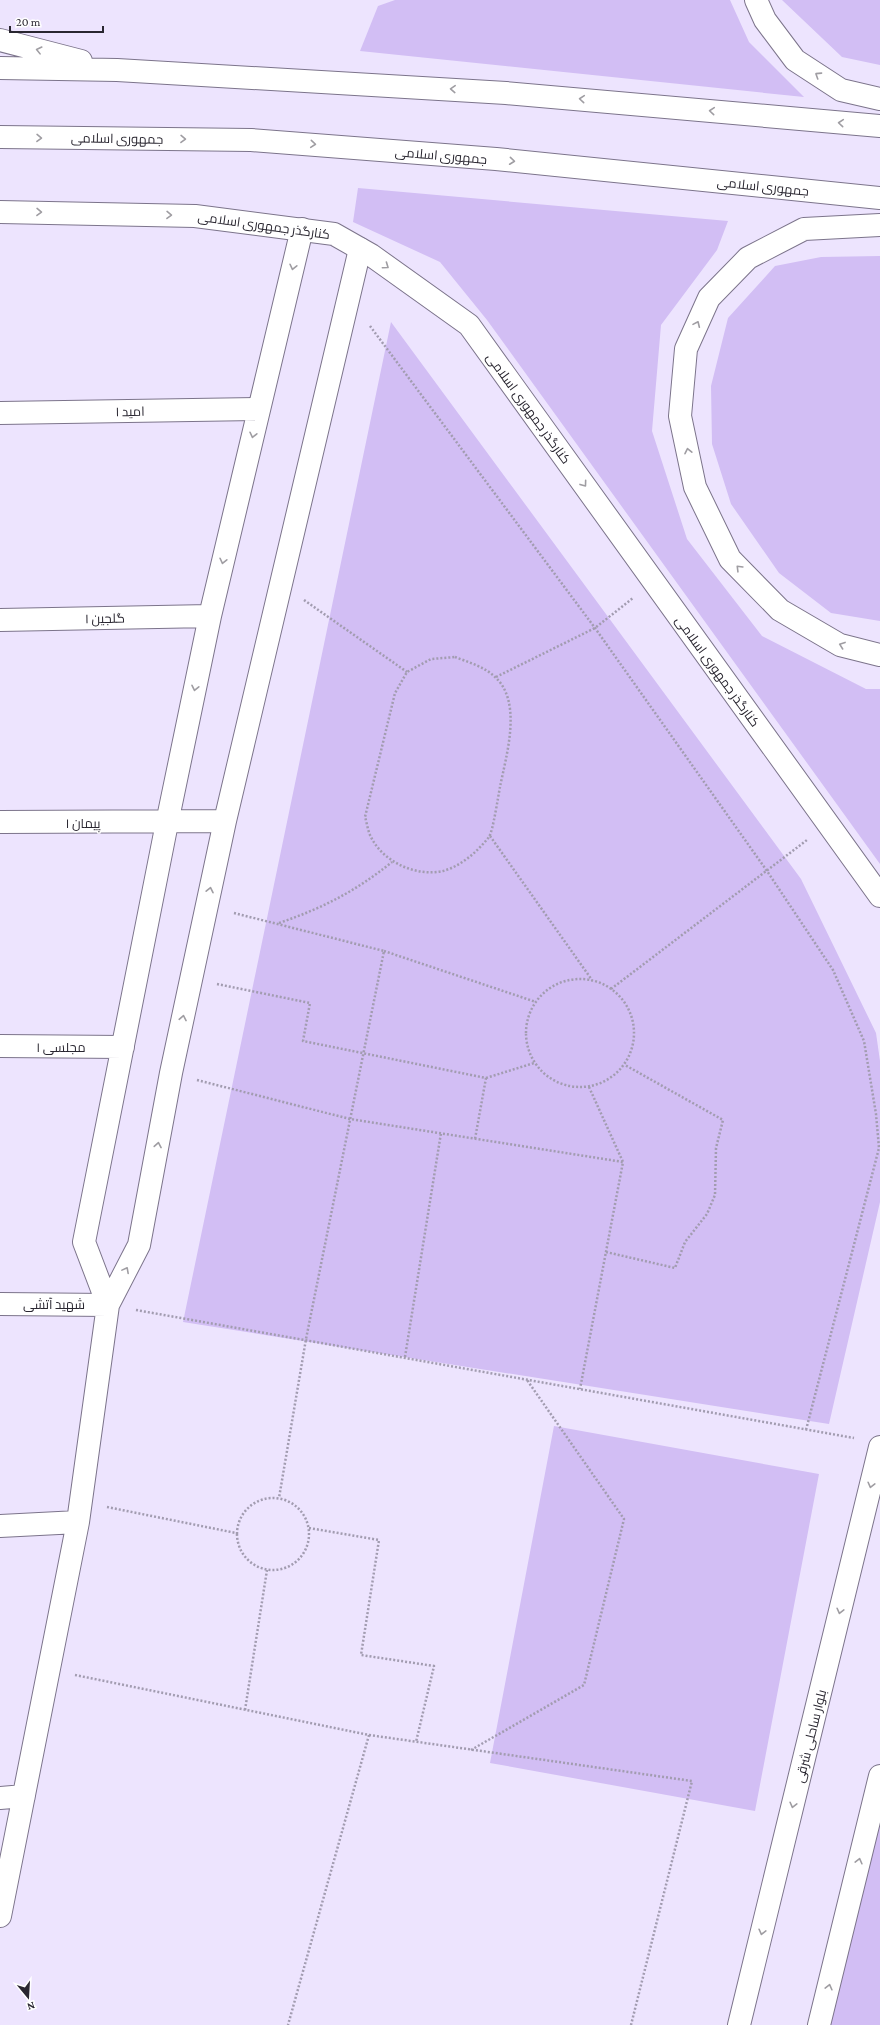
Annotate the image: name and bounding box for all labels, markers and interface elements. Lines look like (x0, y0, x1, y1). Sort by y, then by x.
scale bar (10, 8, 103, 34)
text: 20 m (16, 15, 41, 29)
one-way arrow (36, 46, 43, 55)
one-way arrow (816, 73, 823, 80)
one-way arrow (450, 85, 456, 94)
one-way arrow (579, 95, 585, 104)
one-way arrow (709, 107, 715, 116)
one-way arrow (838, 118, 844, 127)
street label: جمهوری اسلامی (71, 130, 163, 147)
one-way arrow (36, 133, 42, 142)
one-way arrow (180, 135, 186, 143)
one-way arrow (310, 140, 316, 149)
street label: جمهوری اسلامی (394, 144, 488, 167)
one-way arrow (509, 156, 515, 165)
street label: جمهوری اسلامی (716, 174, 810, 199)
one-way arrow (36, 208, 42, 217)
street label: کنارگذر جمهوری اسلامی (197, 209, 331, 242)
one-way arrow (166, 211, 172, 219)
one-way arrow (382, 261, 389, 268)
one-way arrow (290, 264, 298, 271)
one-way arrow (692, 321, 700, 329)
street label: کنارگذر جمهوری اسلامی (483, 350, 574, 467)
street label: امید ۱ (115, 404, 145, 419)
one-way arrow (250, 431, 258, 438)
one-way arrow (684, 448, 692, 454)
one-way arrow (579, 480, 586, 487)
one-way arrow (220, 558, 228, 564)
one-way arrow (736, 565, 744, 573)
street label: گلجین ۱ (85, 611, 125, 626)
street label: کنارگذر جمهوری اسلامی (672, 613, 763, 730)
one-way arrow (839, 641, 846, 649)
one-way arrow (192, 685, 200, 691)
street label: پیمان ۱ (65, 816, 101, 833)
one-way arrow (205, 887, 213, 894)
one-way arrow (178, 1015, 186, 1021)
street label: مجلسی ۱ (36, 1040, 86, 1055)
one-way arrow (153, 1142, 162, 1148)
one-way arrow (121, 1267, 129, 1274)
street label: شهید آتشی (23, 1297, 85, 1312)
one-way arrow (867, 1481, 875, 1488)
one-way arrow (836, 1607, 845, 1614)
street label: بلوار ساحلی شرقی (792, 1688, 829, 1784)
one-way arrow (789, 1802, 797, 1808)
one-way arrow (855, 1858, 863, 1864)
one-way arrow (758, 1928, 767, 1935)
north arrow (8, 1977, 48, 2017)
one-way arrow (824, 1984, 832, 1990)
text: N (25, 2000, 37, 2014)

